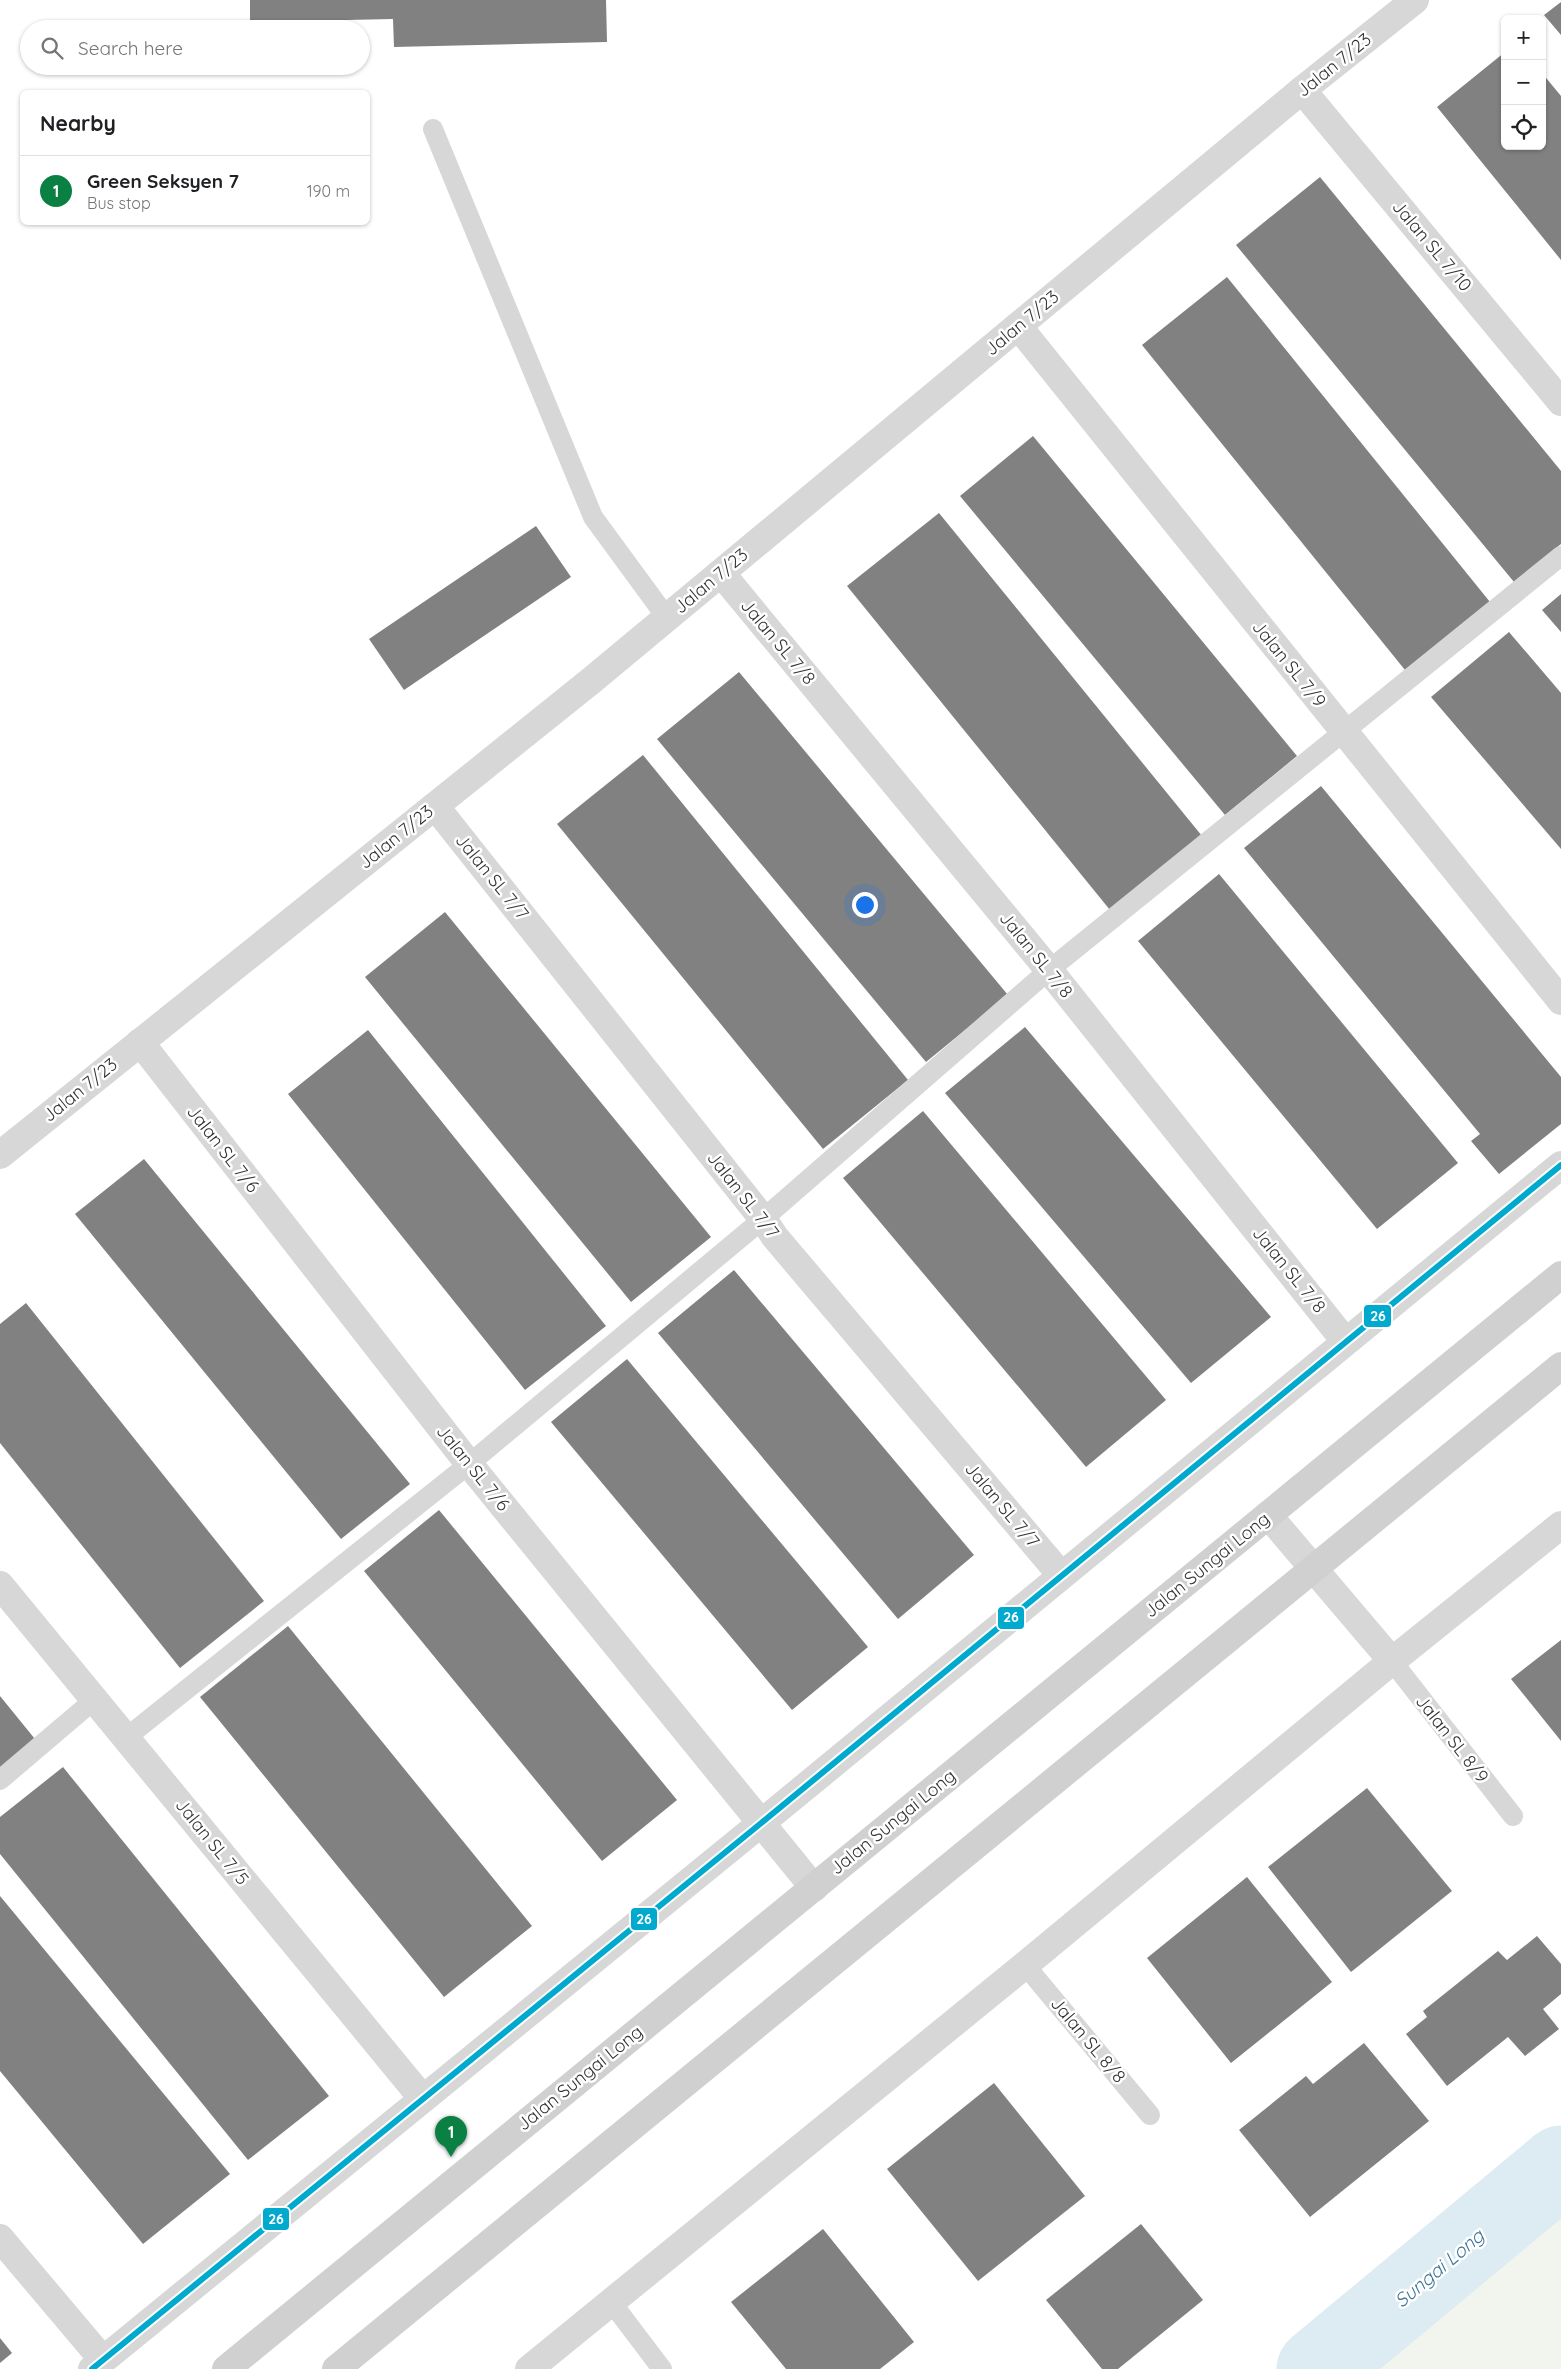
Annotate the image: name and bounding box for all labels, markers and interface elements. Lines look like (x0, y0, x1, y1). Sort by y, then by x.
map controls (1501, 15, 1546, 150)
button: + (1501, 15, 1546, 60)
search box (20, 20, 370, 75)
street label: Jalan 7/23 (1292, 27, 1376, 102)
icon: search (38, 34, 66, 62)
text: Search here (78, 36, 183, 60)
button: − (1501, 60, 1546, 105)
button: locate (1501, 105, 1546, 150)
text: Nearby (40, 110, 116, 136)
text: Green Seksyen 7 (87, 169, 239, 193)
text: 1 (53, 181, 59, 201)
text: 190 m (307, 181, 350, 201)
text: Bus stop (87, 193, 151, 213)
street label: Jalan SL 7/10 (1388, 195, 1477, 296)
street label: Jalan 7/23 (980, 285, 1063, 360)
street label: Jalan 7/23 (669, 543, 752, 618)
street label: Jalan SL 7/8 (736, 594, 821, 689)
street label: Jalan SL 7/9 (1247, 616, 1331, 712)
street label: Jalan 7/23 (354, 799, 438, 874)
street label: Jalan SL 7/7 (451, 829, 534, 924)
your location (852, 892, 878, 918)
street label: Jalan SL 7/8 (995, 907, 1078, 1003)
street label: Jalan 7/23 (38, 1052, 122, 1127)
street label: Jalan SL 7/6 (182, 1100, 265, 1197)
street label: Jalan SL 7/7 (702, 1147, 784, 1243)
street label: Jalan SL 7/8 (1248, 1222, 1331, 1318)
line badge: 26 (1363, 1304, 1392, 1328)
text: 26 (1370, 1307, 1386, 1325)
street label: Jalan SL 7/6 (432, 1420, 515, 1516)
street label: Jalan SL 7/7 (960, 1457, 1045, 1552)
street label: Jalan Sungai Long (1139, 1507, 1274, 1622)
line badge: 26 (997, 1606, 1025, 1630)
text: 26 (1003, 1608, 1019, 1626)
street label: Jalan SL 8/9 (1411, 1690, 1494, 1787)
street label: Jalan Sungai Long (825, 1764, 960, 1879)
street label: Jalan SL 7/5 (171, 1794, 254, 1890)
line badge: 26 (630, 1907, 658, 1931)
text: 26 (636, 1910, 652, 1928)
street label: Jalan SL 8/8 (1046, 1992, 1131, 2087)
street label: Jalan Sungai Long (512, 2020, 647, 2135)
pin: 1 (435, 2116, 467, 2157)
line badge: 26 (262, 2207, 290, 2231)
text: 26 (268, 2210, 284, 2228)
water label: Sungai Long (1389, 2223, 1490, 2312)

